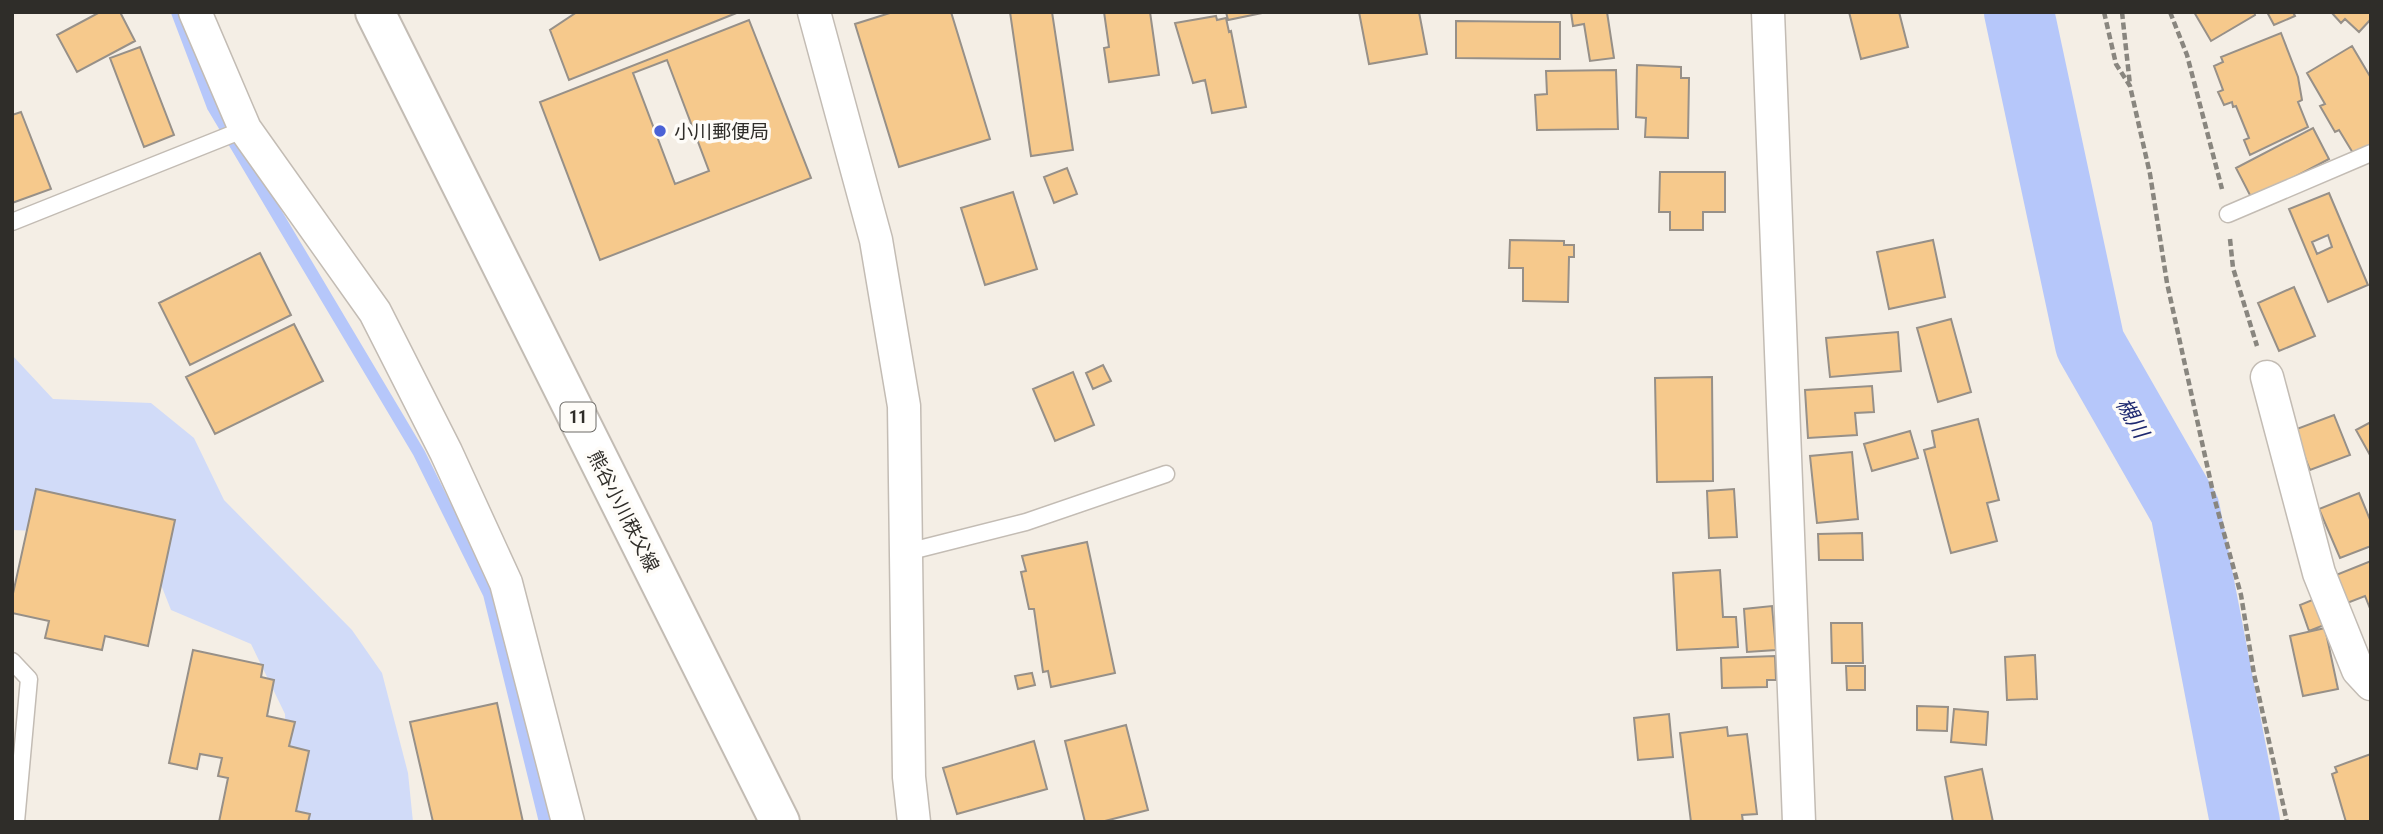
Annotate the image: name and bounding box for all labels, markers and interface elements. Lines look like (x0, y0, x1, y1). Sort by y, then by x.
place label: 小川郵便局 (674, 120, 769, 143)
marker: 小川郵便局 (652, 123, 668, 139)
water label: 槻川 (2111, 394, 2154, 444)
road number: 11 (560, 402, 596, 432)
street label: 熊谷小川秩父線 (583, 447, 664, 576)

